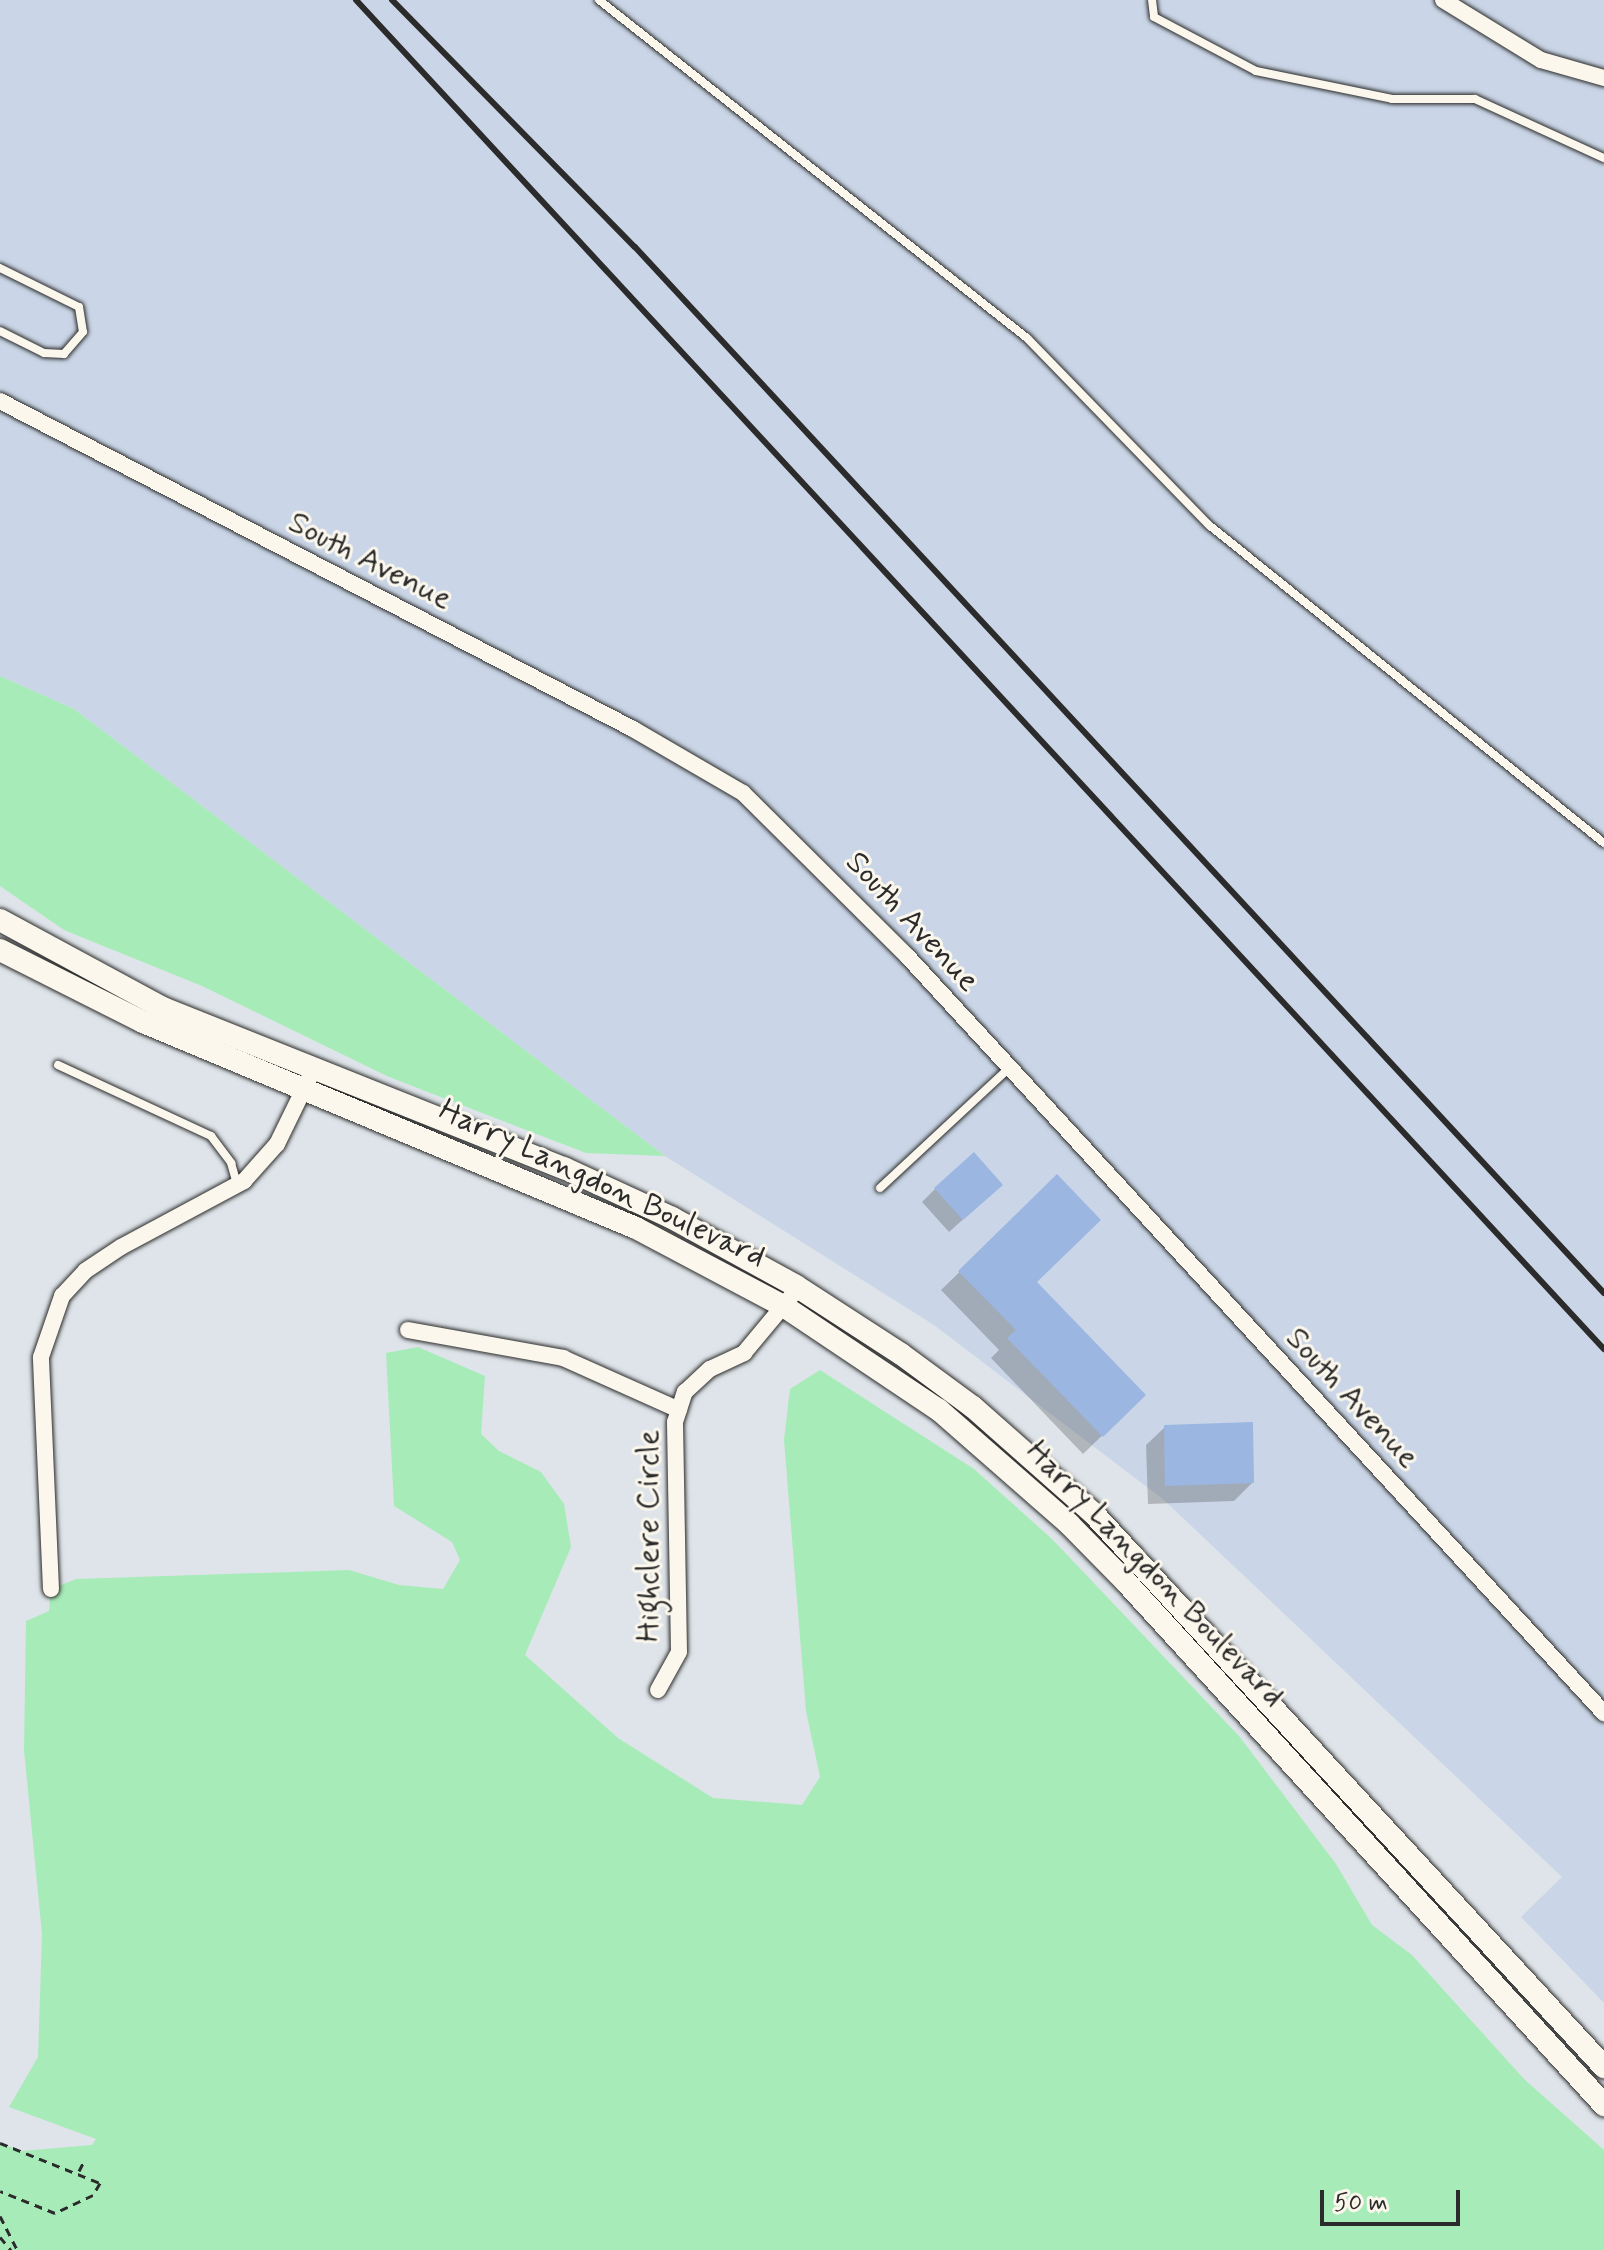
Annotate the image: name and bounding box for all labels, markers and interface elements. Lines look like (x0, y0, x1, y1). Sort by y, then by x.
street label: South Avenue (282, 503, 458, 619)
street label: South Avenue (837, 844, 987, 1000)
street label: Harry Langdon Boulevard (440, 1095, 764, 1273)
street label: South Avenue (1277, 1320, 1427, 1476)
street label: Highclere Circle (630, 1430, 668, 1642)
street label: Harry Langdon Boulevard (1023, 1438, 1287, 1710)
scale bar (1324, 2174, 1464, 2224)
text: 50 m (1334, 2188, 1388, 2219)

